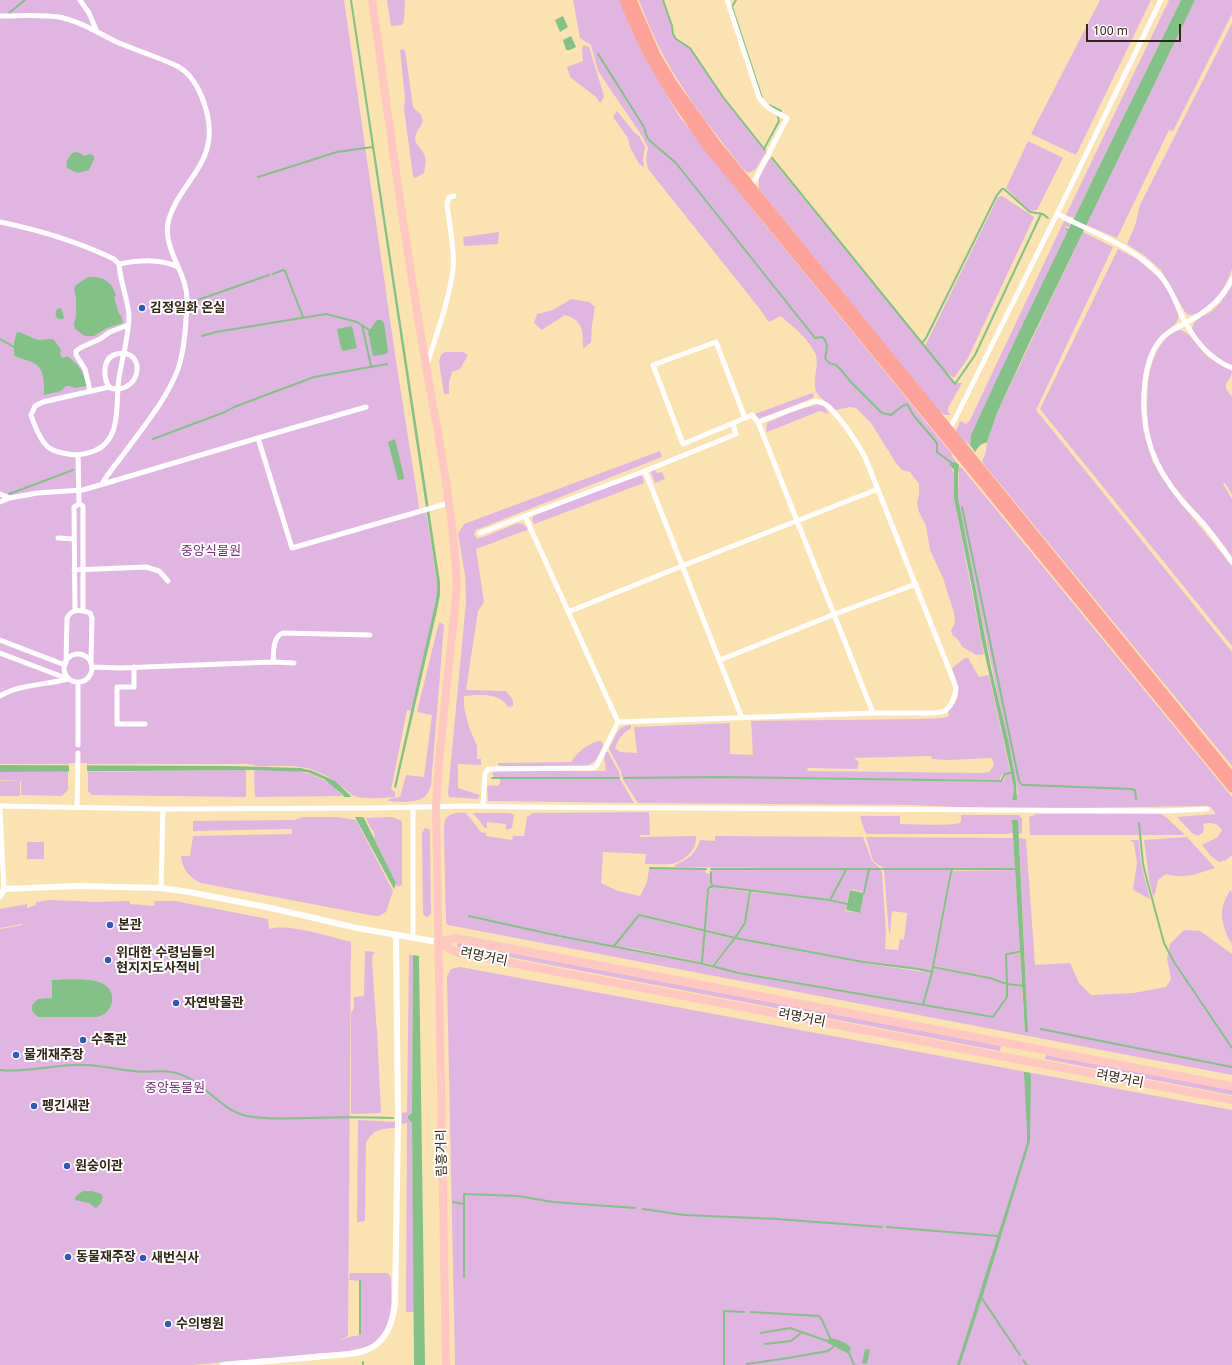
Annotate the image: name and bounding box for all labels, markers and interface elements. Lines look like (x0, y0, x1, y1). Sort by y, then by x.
scale bar (1088, 16, 1183, 42)
text: 100 m (1093, 22, 1128, 39)
place label: 김정일화 온실 (150, 300, 225, 316)
marker: 김정일화 온실 (137, 303, 147, 313)
park label: 중앙식물원 (181, 543, 241, 559)
place label: 본관 (118, 917, 142, 933)
marker: 본관 (105, 920, 115, 930)
street label: 려명거리 (459, 944, 509, 970)
place label: 위대한 수령님들의 현지지도사적비 (116, 945, 215, 976)
marker: 위대한 수령님들의 현지지도사적비 (103, 955, 113, 965)
place label: 자연박물관 (184, 995, 244, 1011)
marker: 자연박물관 (171, 998, 181, 1008)
street label: 려명거리 (777, 1006, 827, 1030)
place label: 수족관 (91, 1032, 127, 1048)
marker: 수족관 (78, 1035, 88, 1045)
place label: 물개재주장 (24, 1047, 84, 1063)
marker: 물개재주장 (11, 1050, 21, 1060)
street label: 려명거리 (1095, 1067, 1145, 1091)
park label: 중앙동물원 (145, 1080, 205, 1096)
place label: 펭긴새관 (42, 1098, 90, 1114)
marker: 펭긴새관 (29, 1101, 39, 1111)
street label: 림흥거리 (434, 1129, 450, 1177)
place label: 원숭이관 (75, 1158, 123, 1174)
marker: 원숭이관 (62, 1161, 72, 1171)
place label: 동물재주장 (76, 1249, 136, 1265)
place label: 새번식사 (151, 1250, 199, 1266)
marker: 동물재주장 (63, 1252, 73, 1262)
marker: 새번식사 (138, 1253, 148, 1263)
place label: 수의병원 (176, 1316, 224, 1332)
marker: 수의병원 (163, 1319, 173, 1329)

